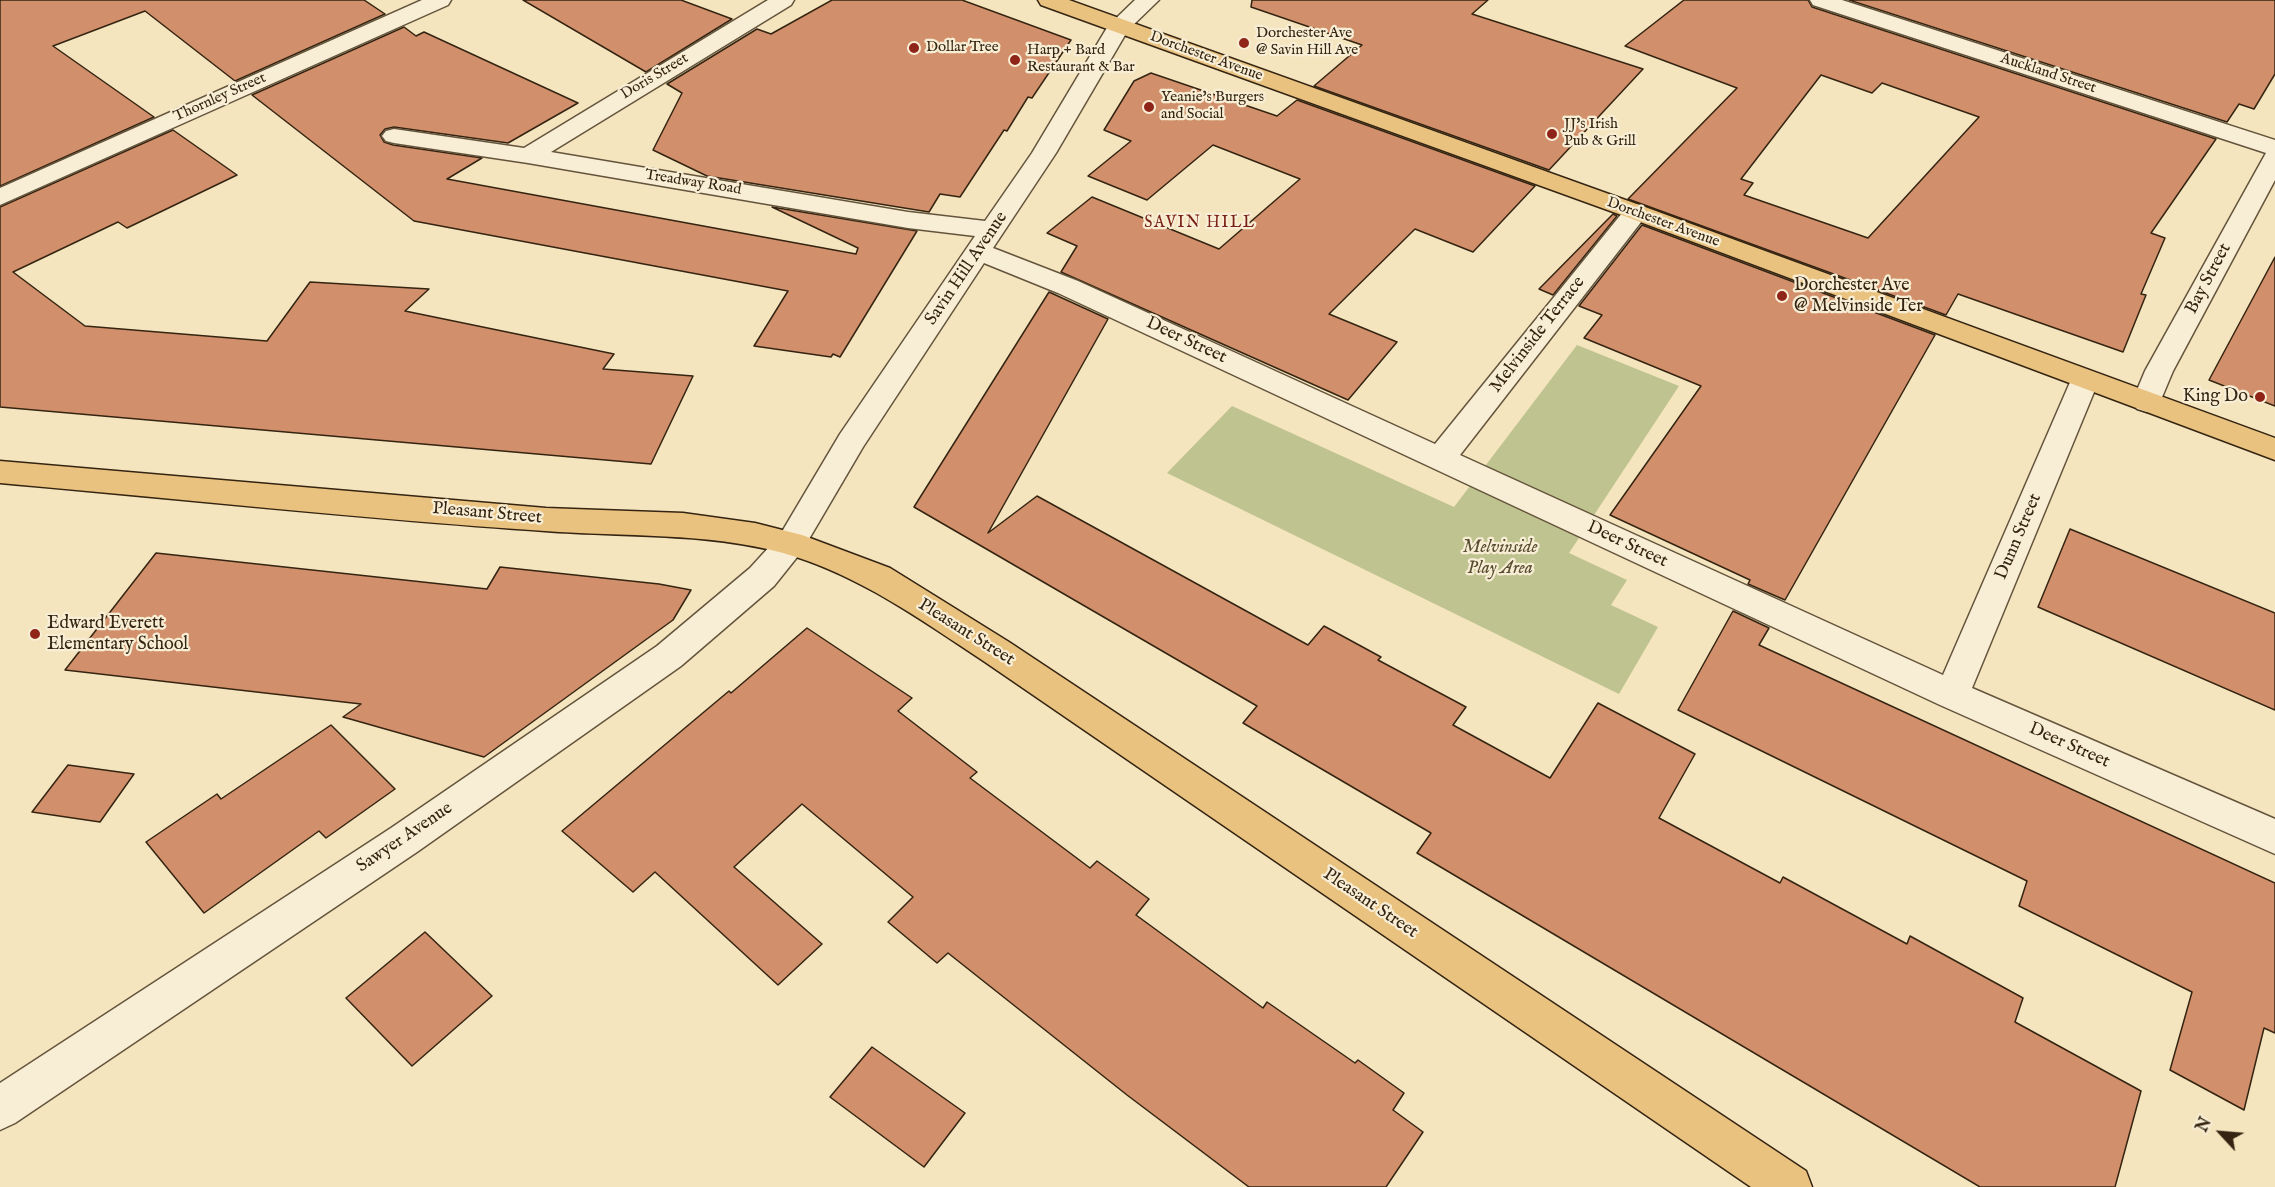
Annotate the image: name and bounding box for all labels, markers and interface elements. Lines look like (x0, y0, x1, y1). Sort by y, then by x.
place label: Dorchester Ave @ Savin Hill Ave (1256, 25, 1358, 60)
street label: Dorchester Avenue (1147, 28, 1265, 86)
marker: Dorchester Ave @ Savin Hill Ave (1237, 36, 1251, 50)
place label: Dollar Tree (926, 39, 999, 57)
marker: Dollar Tree (907, 41, 921, 55)
place label: Harp + Bard Restaurant & Bar (1027, 42, 1135, 77)
street label: Doris Street (618, 50, 692, 104)
street label: Auckland Street (1998, 50, 2098, 98)
marker: Harp + Bard Restaurant & Bar (1008, 53, 1022, 67)
street label: Thornley Street (171, 70, 269, 126)
place label: Yeanie's Burgers and Social (1161, 89, 1264, 124)
marker: Yeanie's Burgers and Social (1142, 100, 1156, 114)
place label: JJ's Irish Pub & Grill (1564, 116, 1636, 151)
marker: JJ's Irish Pub & Grill (1545, 127, 1559, 141)
street label: Treadway Road (644, 167, 742, 199)
street label: Dorchester Avenue (1604, 194, 1722, 252)
street label: Savin Hill Avenue (921, 208, 1013, 330)
district label: SAVIN HILL (1144, 214, 1256, 234)
street label: Bay Street (2181, 240, 2237, 318)
street label: Melvinside Terrace (1486, 272, 1590, 398)
place label: Dorchester Ave @ Melvinside Ter (1794, 275, 1923, 318)
marker: Dorchester Ave @ Melvinside Ter (1775, 289, 1789, 303)
street label: Deer Street (1142, 313, 1230, 369)
place label: King Do (2183, 386, 2248, 408)
marker: King Do (2253, 390, 2267, 404)
street label: Dunn Street (1991, 491, 2047, 583)
street label: Pleasant Street (431, 498, 543, 530)
street label: Deer Street (1583, 517, 1671, 573)
park label: Melvinside Play Area (1462, 537, 1538, 580)
street label: Pleasant Street (914, 595, 1018, 671)
place label: Edward Everett Elementary School (47, 613, 188, 656)
marker: Edward Everett Elementary School (28, 627, 42, 641)
street label: Deer Street (2025, 719, 2113, 773)
street label: Sawyer Avenue (353, 798, 457, 878)
street label: Pleasant Street (1318, 864, 1422, 944)
north arrow (2191, 1103, 2251, 1163)
text: N (2193, 1115, 2217, 1136)

